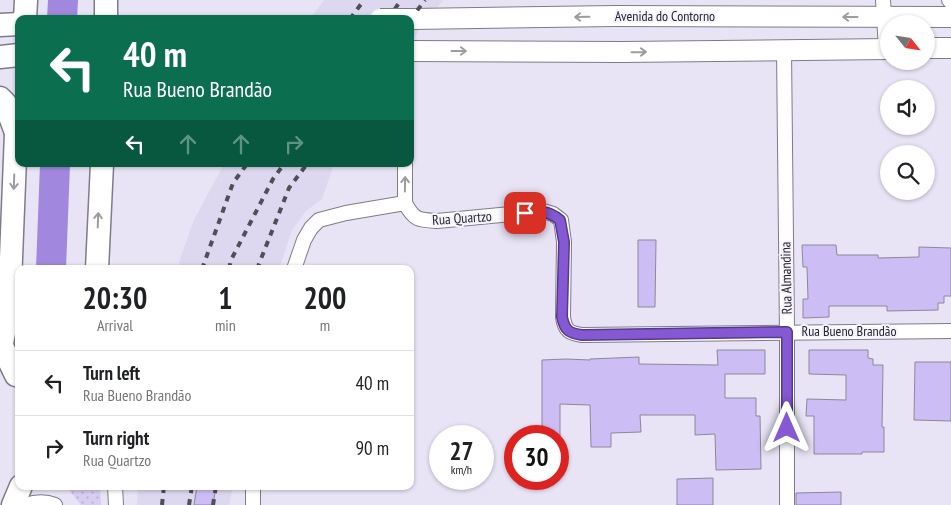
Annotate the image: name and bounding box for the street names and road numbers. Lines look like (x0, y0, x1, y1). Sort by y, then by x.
street label: Avenida do Contorno (615, 7, 715, 25)
street label: Rua Quartzo (432, 207, 492, 229)
street label: Rua Almandina (776, 242, 796, 314)
street label: Rua Bueno Brandão (802, 322, 896, 340)

